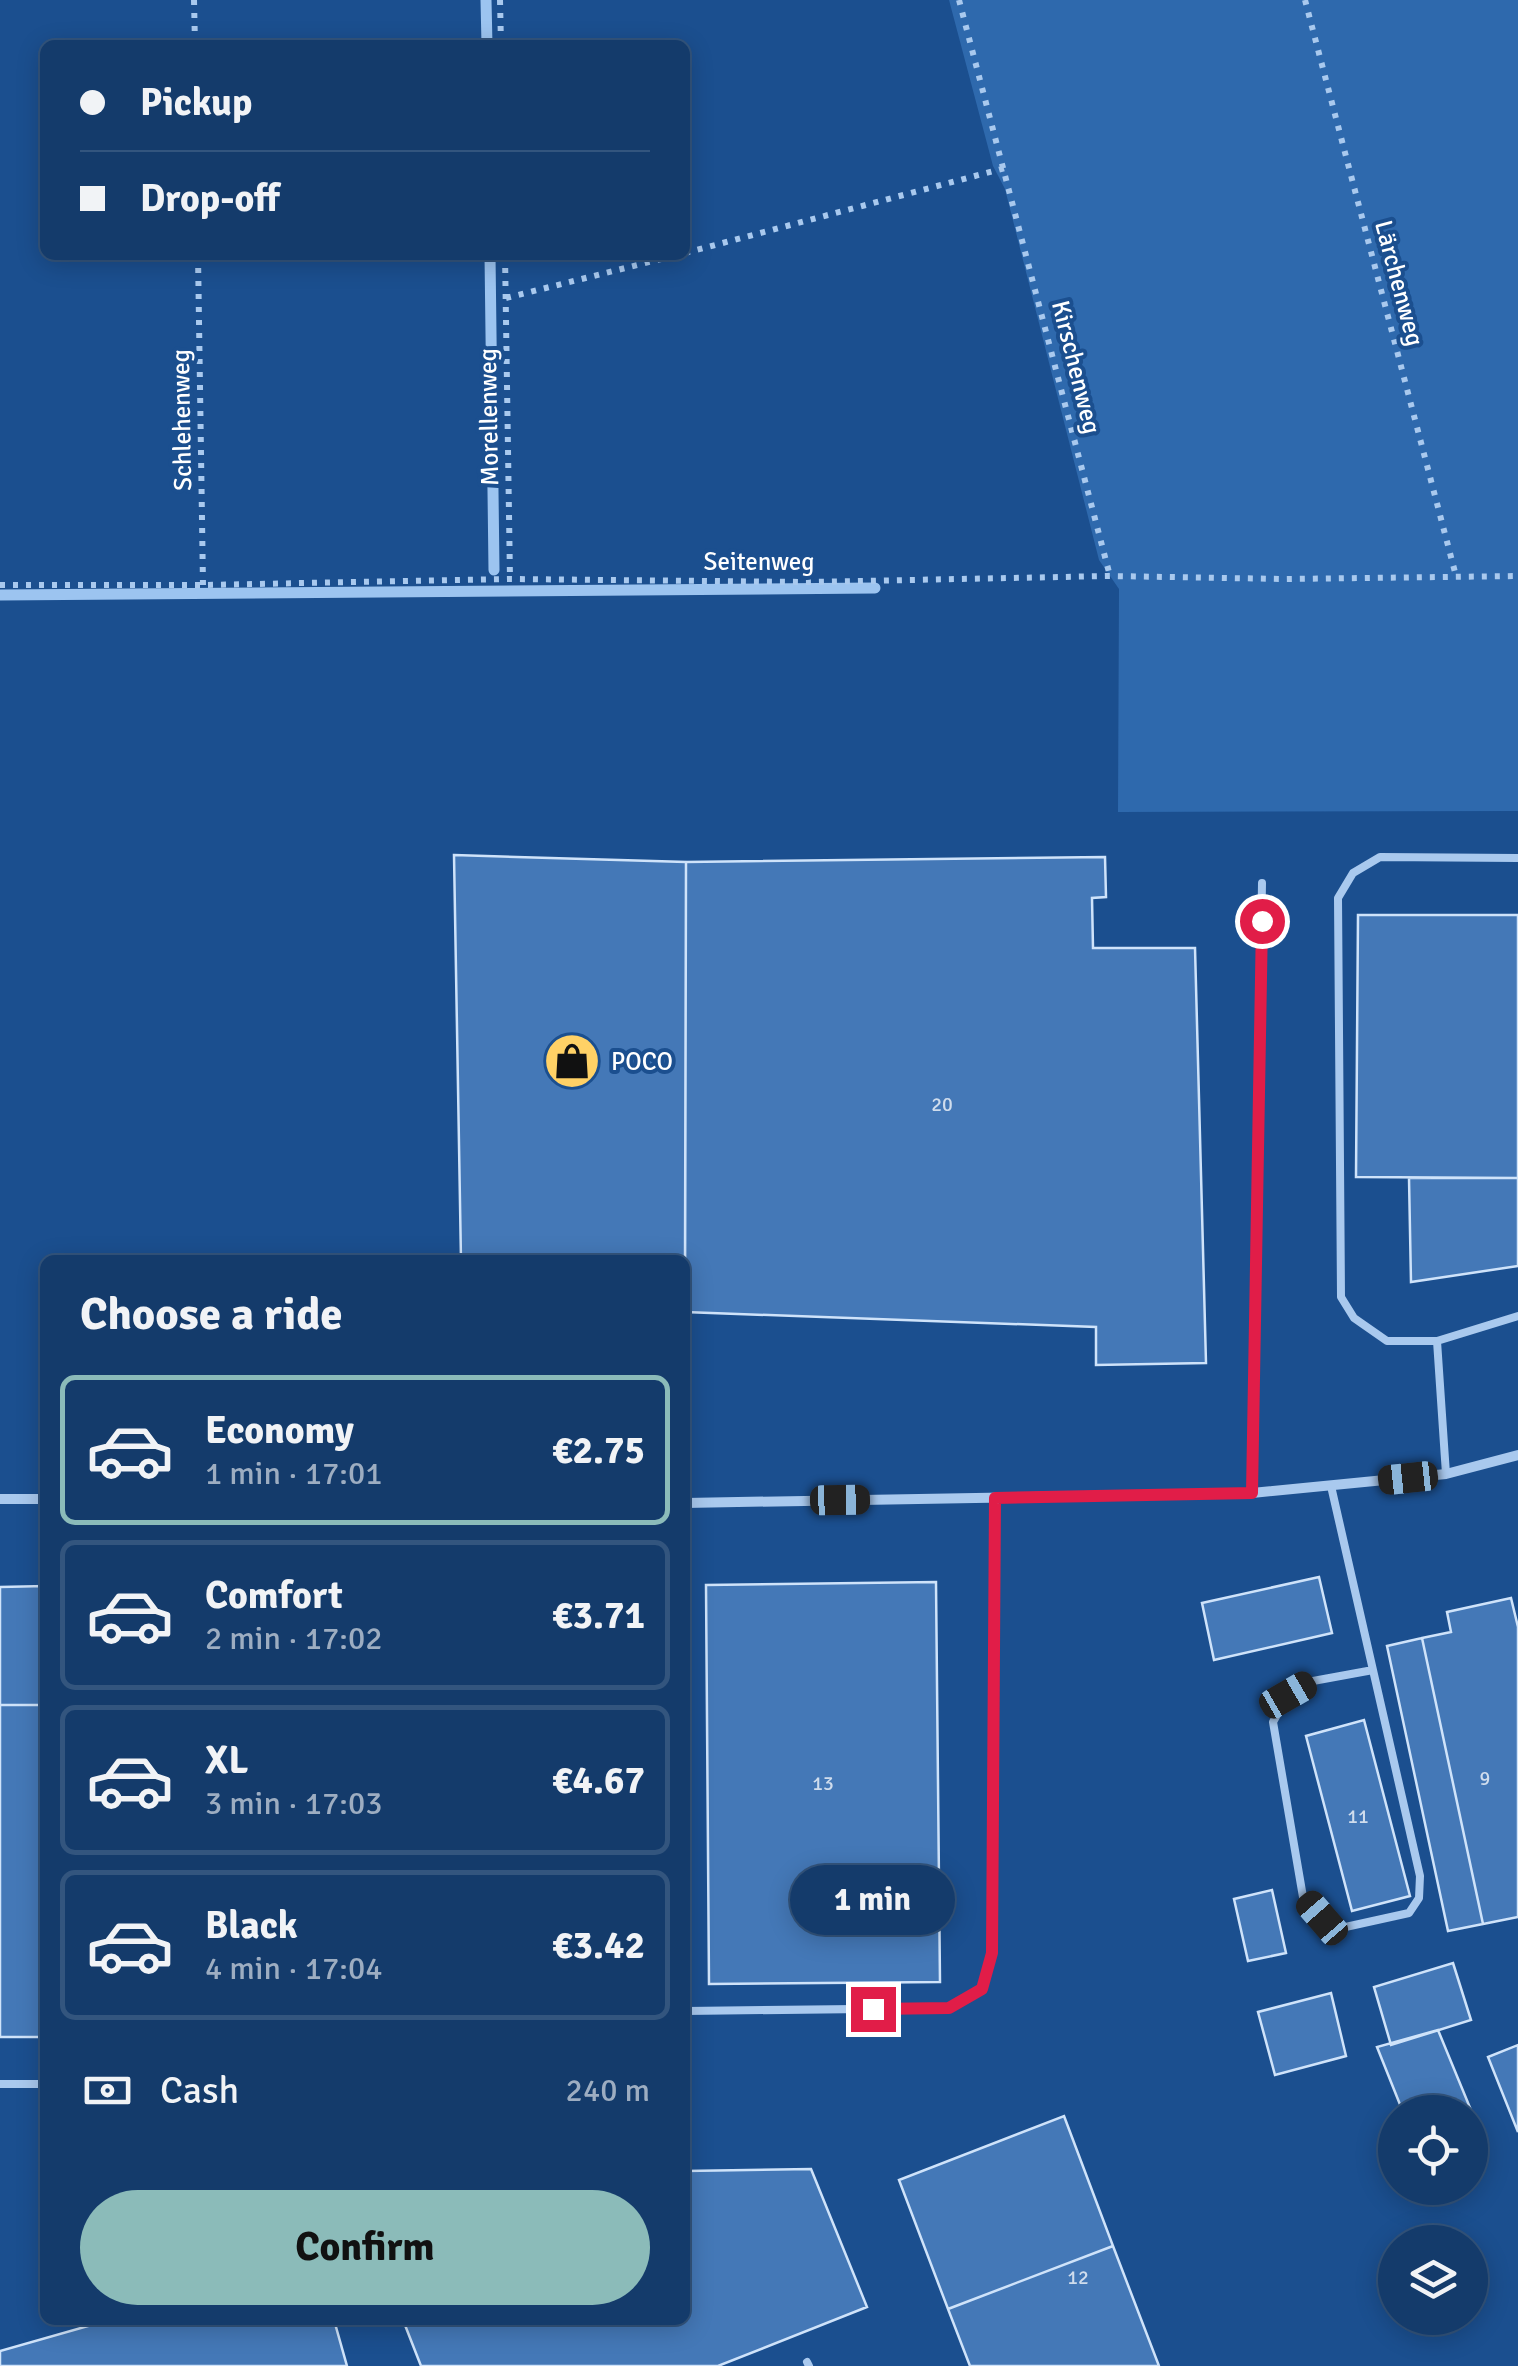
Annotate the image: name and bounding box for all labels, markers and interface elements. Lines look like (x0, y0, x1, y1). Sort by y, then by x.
text: Pickup (140, 79, 252, 126)
text: Drop-off (140, 175, 280, 222)
street label: Lärchenweg (1368, 217, 1431, 349)
street label: Kirschenweg (1045, 297, 1108, 437)
street label: Morellenweg (472, 348, 505, 486)
street label: Schlehenweg (165, 349, 198, 491)
street label: Seitenweg (704, 546, 814, 577)
route start (1240, 899, 1285, 944)
shop icon: POCO (542, 1031, 602, 1091)
place label: POCO (611, 1046, 673, 1077)
house number: 20 (931, 1092, 953, 1117)
text: Choose a ride (80, 1287, 343, 1342)
icon: car (85, 1405, 175, 1495)
text: Economy (205, 1407, 354, 1454)
text: €2.75 (552, 1427, 645, 1474)
text: 1 min · 17:01 (205, 1454, 383, 1493)
car (1377, 1460, 1439, 1496)
car (810, 1484, 870, 1516)
icon: car (85, 1570, 175, 1660)
text: Comfort (205, 1572, 343, 1619)
text: €3.71 (552, 1592, 645, 1639)
text: 2 min · 17:02 (205, 1619, 383, 1658)
car (1255, 1667, 1321, 1723)
icon: car (85, 1735, 175, 1825)
text: XL (205, 1737, 248, 1784)
text: €4.67 (552, 1757, 645, 1804)
house number: 9 (1480, 1766, 1490, 1791)
house number: 13 (812, 1771, 834, 1796)
text: 3 min · 17:03 (205, 1784, 383, 1823)
house number: 11 (1347, 1804, 1369, 1829)
callout: 1 min (790, 1864, 956, 1934)
text: 1 min (834, 1880, 911, 1919)
car (1291, 1886, 1353, 1950)
icon: car (85, 1900, 175, 1990)
text: Black (205, 1902, 298, 1949)
text: €3.42 (552, 1922, 645, 1969)
text: 4 min · 17:04 (205, 1949, 383, 1988)
route end (851, 1987, 896, 2032)
icon: cash (80, 2063, 135, 2118)
text: Cash (160, 2067, 239, 2114)
text: 240 m (566, 2071, 650, 2110)
map controls (1378, 2095, 1488, 2335)
button: locate (1378, 2095, 1488, 2205)
button: Confirm (80, 2190, 650, 2305)
button: layers (1378, 2225, 1488, 2335)
house number: 12 (1067, 2265, 1089, 2290)

